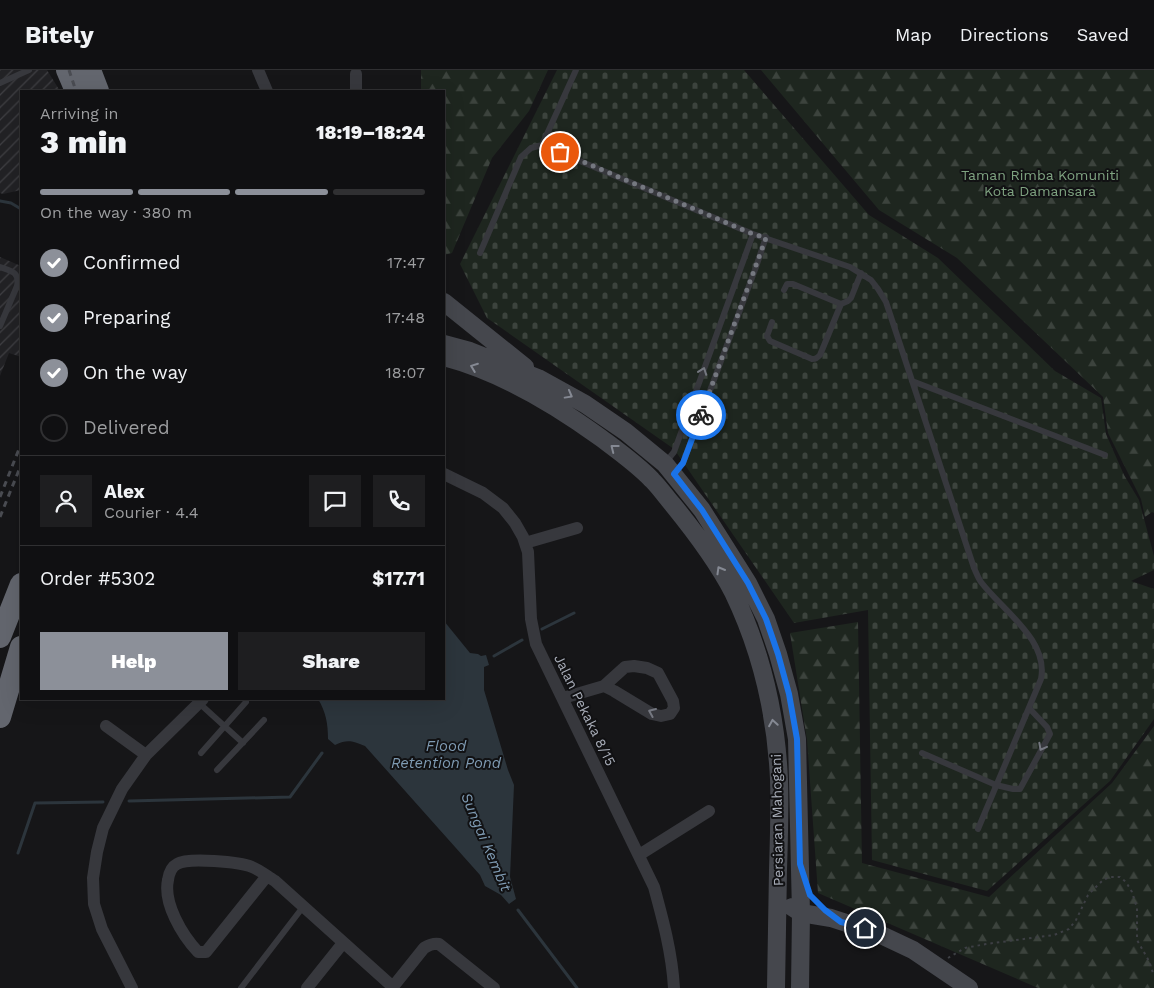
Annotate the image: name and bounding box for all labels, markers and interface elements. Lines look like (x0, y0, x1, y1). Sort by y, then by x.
text: Bitely (25, 21, 94, 49)
text: Map (895, 24, 932, 45)
text: Directions (960, 24, 1049, 45)
text: Saved (1077, 24, 1129, 45)
text: Arriving in (40, 104, 118, 123)
text: 18:19–18:24 (316, 121, 425, 144)
text: 3 min (40, 123, 127, 161)
pin (539, 131, 581, 173)
icon: bag (546, 138, 574, 166)
park label: Taman Rimba Komuniti Kota Damansara (961, 167, 1119, 199)
text: On the way · 380 m (40, 203, 192, 222)
icon: check (40, 249, 68, 277)
text: Confirmed (83, 251, 180, 274)
text: 17:47 (387, 253, 425, 272)
icon: check (40, 304, 68, 332)
text: Preparing (83, 306, 170, 329)
text: 17:48 (385, 308, 425, 327)
icon: check (40, 359, 68, 387)
text: On the way (83, 361, 187, 384)
one-way arrow (471, 362, 479, 372)
text: 18:07 (386, 363, 425, 382)
one-way arrow (697, 367, 707, 375)
one-way arrow (564, 389, 573, 399)
courier (676, 390, 726, 440)
icon: bike (687, 401, 715, 429)
text: Delivered (83, 416, 170, 439)
one-way arrow (611, 446, 620, 454)
button: person (40, 475, 92, 527)
button: chat (309, 475, 361, 527)
button: phone (373, 475, 425, 527)
text: Alex (104, 480, 145, 503)
text: Courier · 4.4 (104, 503, 199, 522)
text: Order #5302 (40, 567, 155, 590)
text: $17.71 (372, 567, 425, 590)
one-way arrow (716, 567, 726, 576)
button: Help (40, 632, 228, 690)
button: Share (238, 632, 425, 690)
street label: Jalan Pekaka 8/15 (551, 652, 619, 768)
one-way arrow (648, 708, 657, 718)
one-way arrow (768, 718, 778, 727)
water label: Flood Retention Pond (391, 737, 502, 772)
one-way arrow (1038, 742, 1048, 751)
street label: Persiaran Mahogani (768, 754, 786, 886)
water label: Sungai Kembit (457, 790, 515, 895)
pin (844, 907, 886, 949)
icon: home (851, 914, 879, 942)

